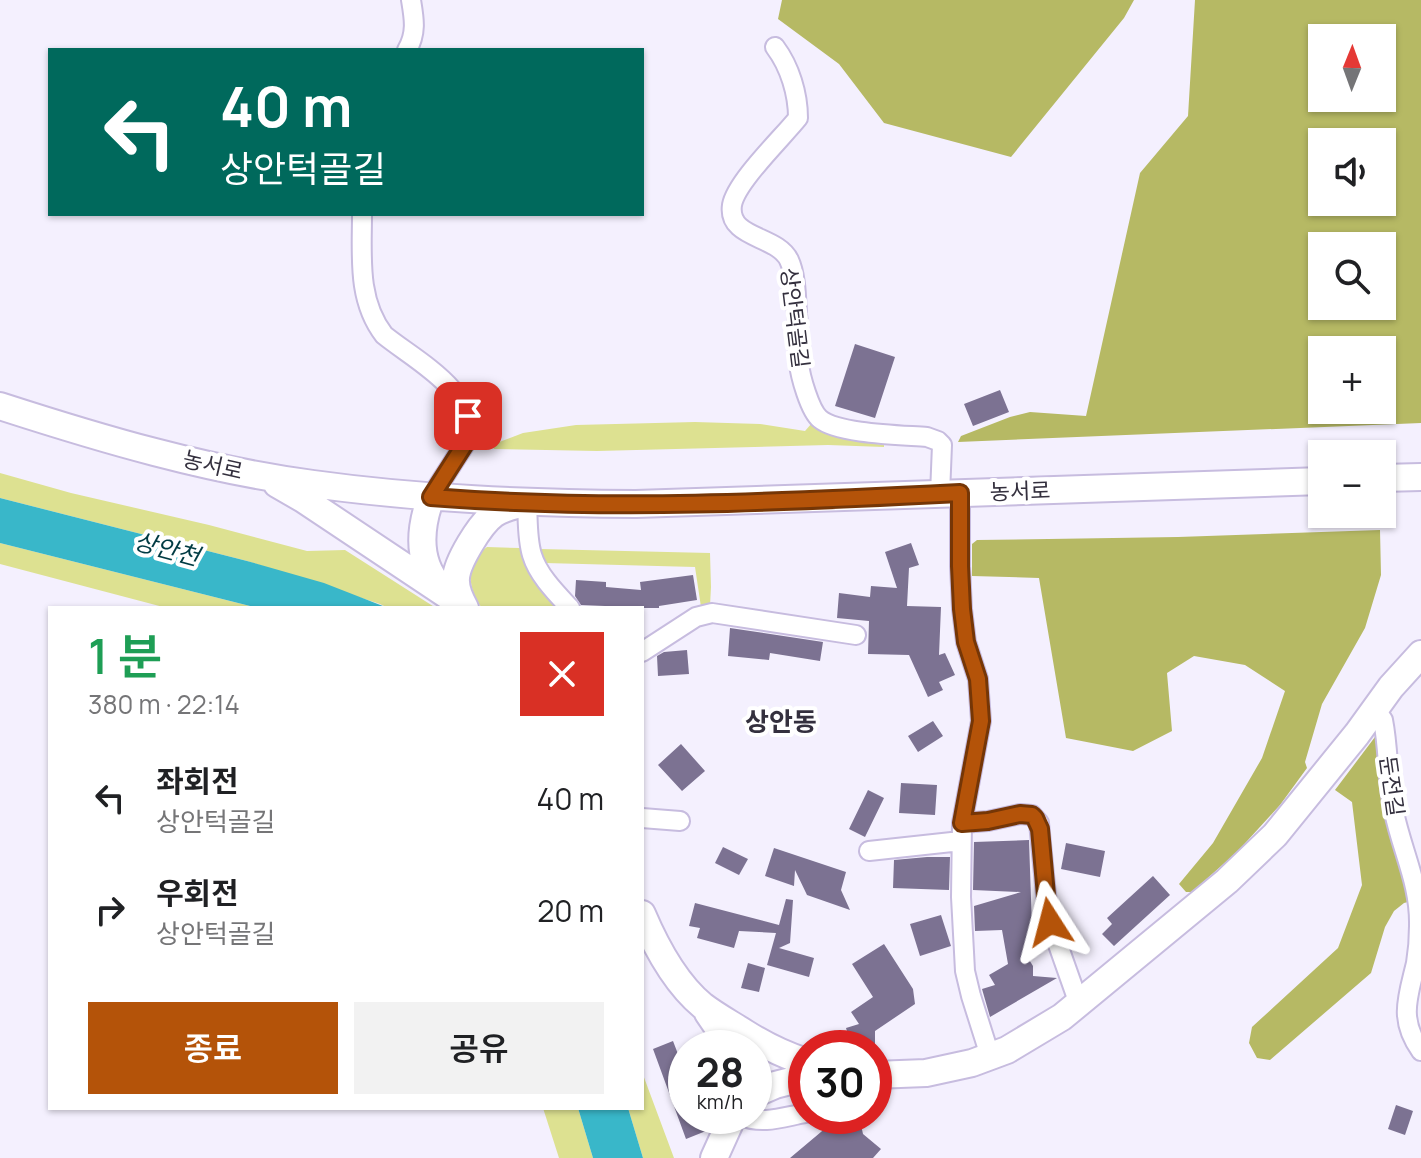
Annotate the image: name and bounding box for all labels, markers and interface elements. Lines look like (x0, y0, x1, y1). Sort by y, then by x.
north arrow (1308, 24, 1396, 112)
map controls (1308, 24, 1396, 528)
text: 40 m (220, 67, 352, 144)
icon: left (88, 80, 192, 184)
button: sound (1308, 128, 1396, 216)
text: 상안턱골길 (220, 144, 386, 193)
button: search (1308, 232, 1396, 320)
street label: 상안턱골길 (774, 266, 816, 370)
button: + (1308, 336, 1396, 424)
pin (434, 382, 502, 450)
icon: arrive (446, 394, 490, 438)
button: − (1308, 440, 1396, 528)
street label: 농서로 (180, 444, 246, 486)
street label: 농서로 (989, 475, 1051, 507)
water label: 상안천 (131, 523, 206, 573)
text: 1 분 (88, 623, 162, 688)
button: close (520, 632, 604, 716)
text: 380 m · 22:14 (88, 686, 240, 722)
district label: 상안동 (745, 703, 817, 739)
street label: 둔전길 (1373, 754, 1411, 818)
text: 좌회전 (156, 760, 239, 801)
icon: left (88, 776, 132, 820)
text: 40 m (537, 778, 604, 819)
text: 상안턱골길 (156, 803, 276, 839)
text: 우회전 (156, 872, 239, 913)
position arrow (1008, 880, 1092, 964)
icon: right (88, 888, 132, 932)
text: 20 m (537, 890, 604, 931)
text: 상안턱골길 (156, 915, 276, 951)
button: 종료 (88, 1002, 338, 1094)
button: 공유 (354, 1002, 604, 1094)
speed limit sign: 30 (788, 1030, 892, 1134)
text: 28 (696, 1044, 744, 1099)
text: km/h (697, 1088, 743, 1115)

